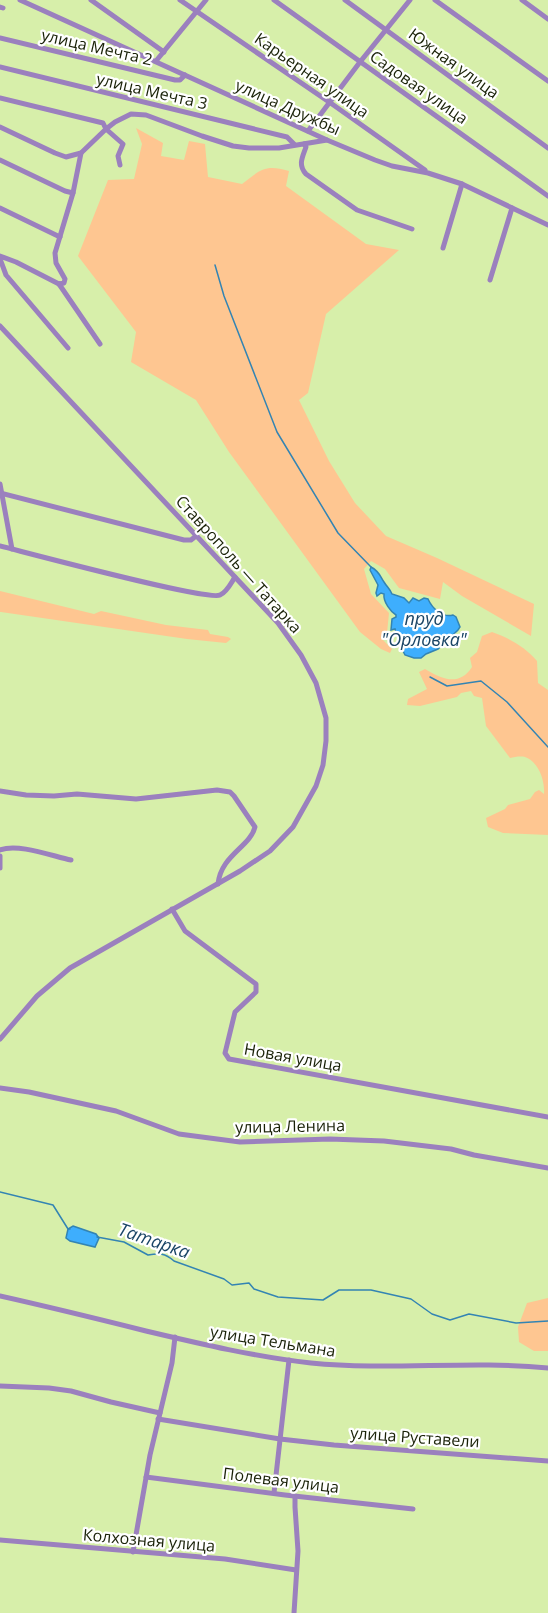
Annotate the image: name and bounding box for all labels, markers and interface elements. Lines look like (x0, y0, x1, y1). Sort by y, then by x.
street label: Южная улица (404, 23, 504, 103)
street label: улица Мечта 2 (39, 24, 155, 70)
street label: Карьерная улица (250, 27, 374, 123)
street label: Садовая улица (366, 45, 472, 129)
street label: улица Мечта 3 (94, 68, 210, 114)
street label: улица Дружбы (232, 74, 344, 140)
street label: Ставрополь — Татарка (171, 490, 307, 638)
water label: пруд "Орловка" (381, 606, 468, 651)
street label: Новая улица (242, 1038, 344, 1076)
street label: улица Ленина (235, 1114, 345, 1138)
water label: Татарка (115, 1217, 193, 1263)
street label: улица Тельмана (209, 1320, 337, 1362)
street label: улица Руставели (350, 1422, 480, 1452)
street label: Полевая улица (222, 1462, 340, 1498)
street label: Колхозная улица (82, 1523, 216, 1557)

